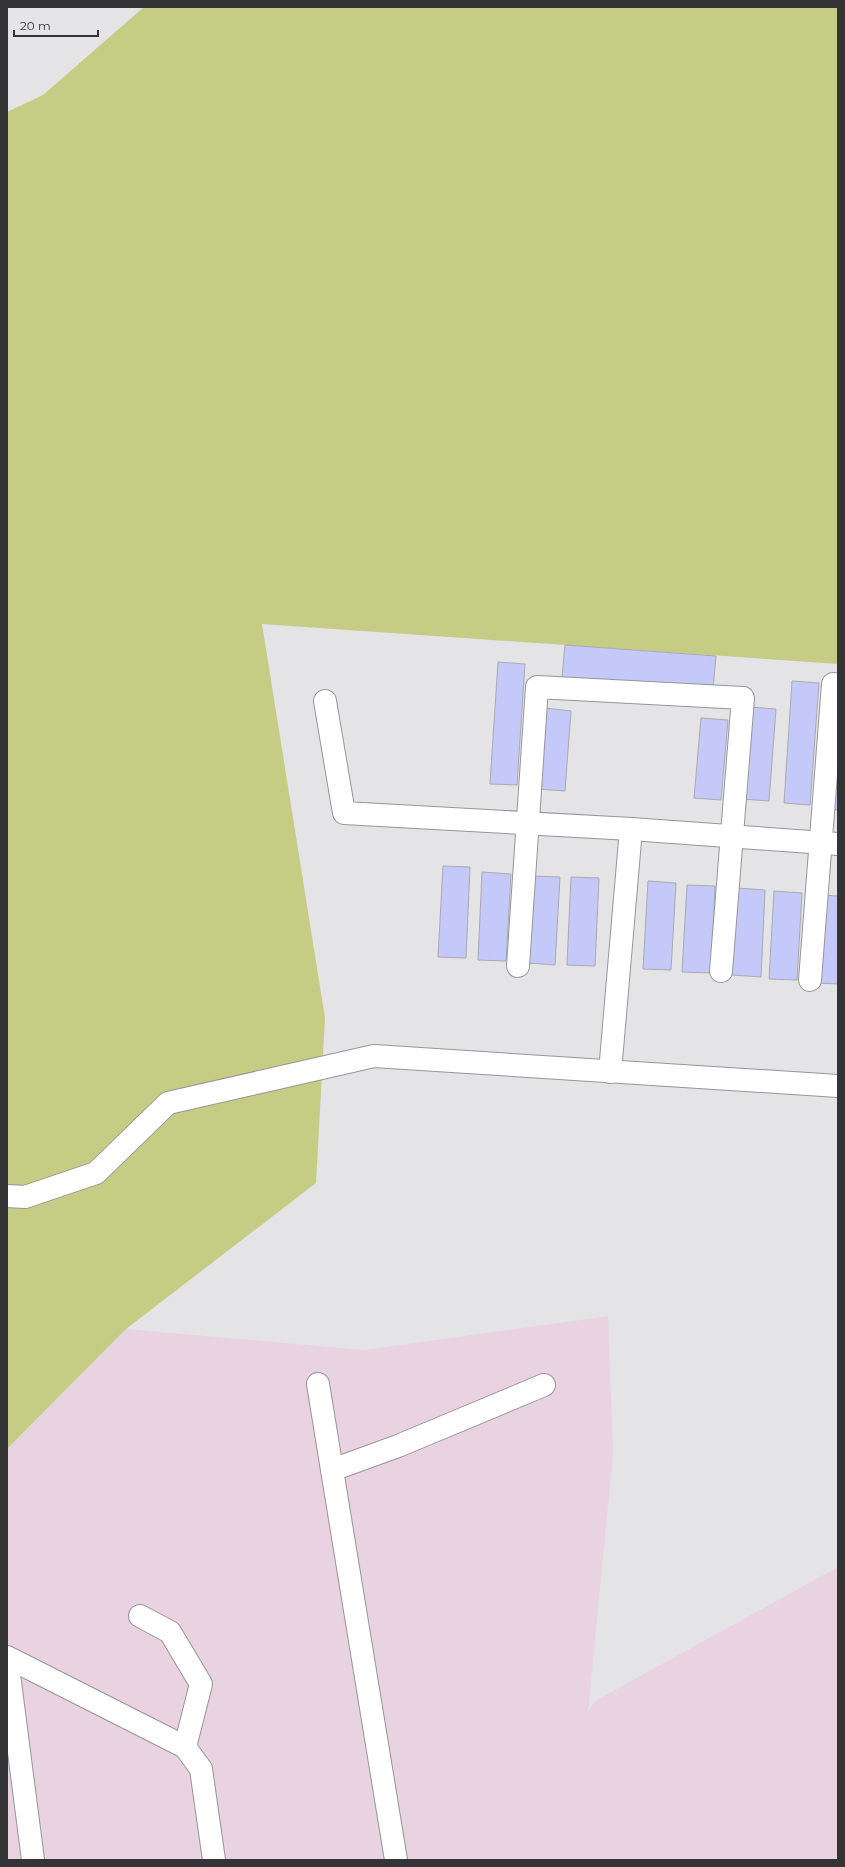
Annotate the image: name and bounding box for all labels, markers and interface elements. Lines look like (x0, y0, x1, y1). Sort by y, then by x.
scale bar (14, 12, 98, 38)
text: 20 m (20, 18, 51, 33)

